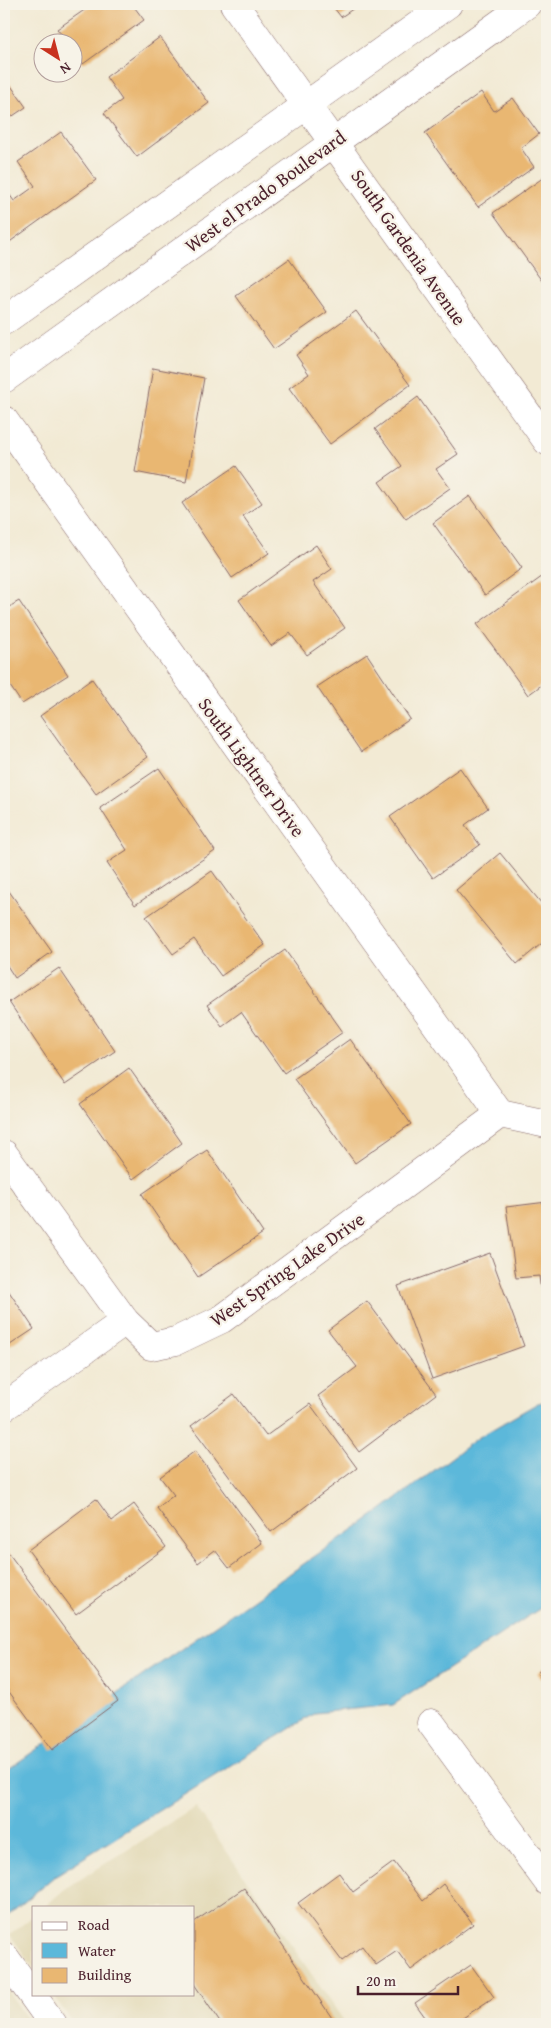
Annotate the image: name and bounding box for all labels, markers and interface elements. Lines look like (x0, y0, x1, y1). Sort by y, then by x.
north arrow (32, 32, 82, 82)
text: N (55, 58, 75, 80)
street label: West el Prado Boulevard (179, 122, 352, 259)
street label: South Gardenia Avenue (344, 163, 474, 331)
street label: South Lightner Drive (192, 691, 312, 843)
street label: West Spring Lake Drive (204, 1205, 370, 1333)
legend (32, 1906, 195, 1996)
text: Road (78, 1914, 109, 1935)
text: Water (78, 1940, 116, 1961)
scale bar (358, 1963, 458, 1995)
text: Building (78, 1964, 132, 1985)
text: 20 m (366, 1970, 397, 1991)

